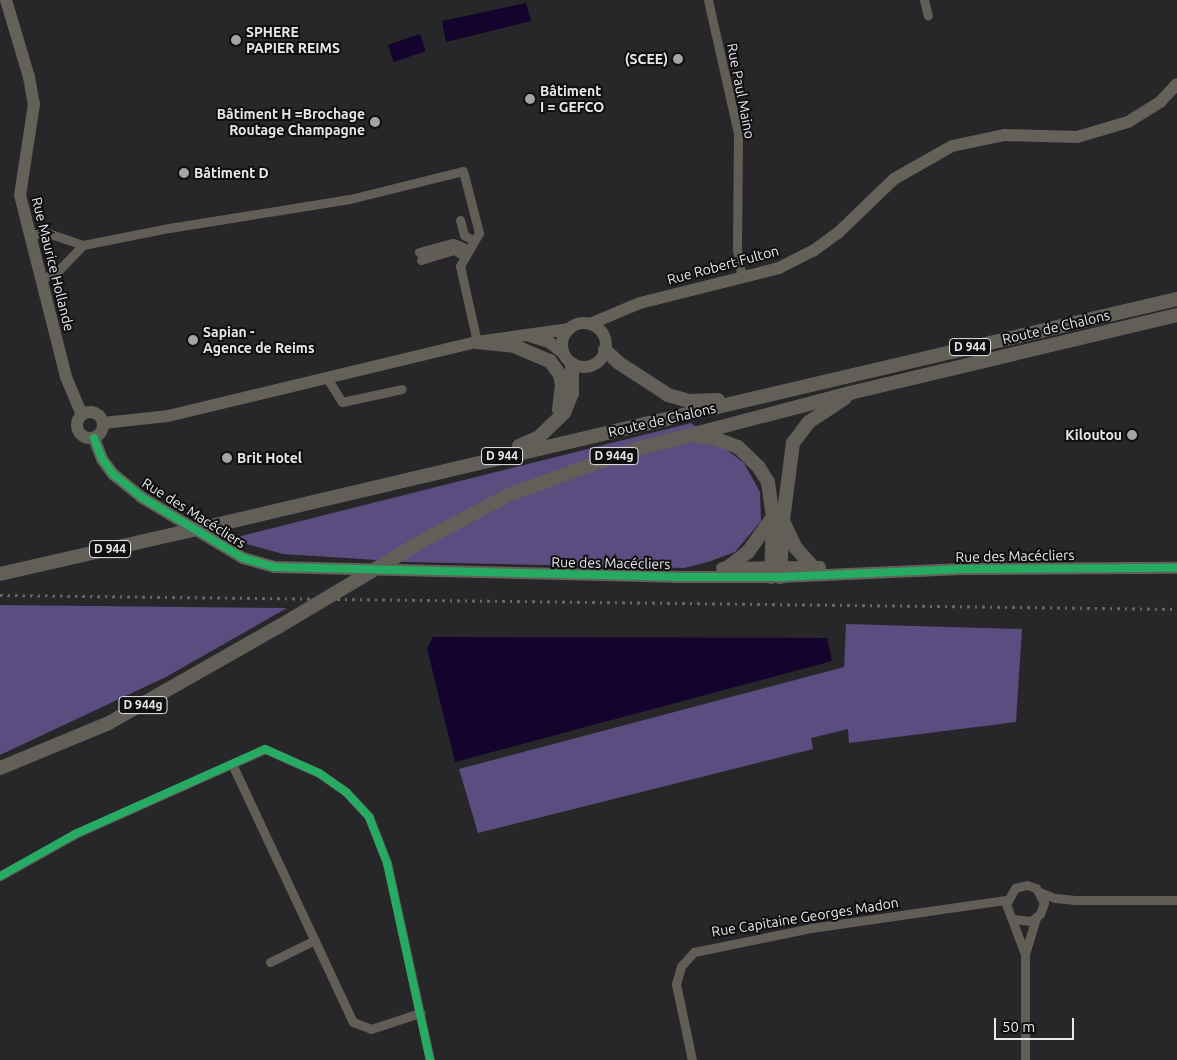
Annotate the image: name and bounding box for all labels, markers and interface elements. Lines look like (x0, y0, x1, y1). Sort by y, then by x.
place label: SPHERE PAPIER REIMS (246, 24, 340, 56)
marker: SPHERE PAPIER REIMS (230, 34, 242, 46)
street label: Rue Paul Maino (724, 42, 758, 140)
place label: (SCEE) (625, 51, 668, 67)
marker: (SCEE) (672, 53, 684, 65)
place label: Bâtiment I = GEFCO (540, 83, 604, 115)
marker: Bâtiment I = GEFCO (524, 93, 536, 105)
place label: Bâtiment H =Brochage Routage Champagne (217, 106, 365, 138)
marker: Bâtiment H =Brochage Routage Champagne (369, 116, 381, 128)
place label: Bâtiment D (194, 165, 269, 181)
marker: Bâtiment D (178, 167, 190, 179)
street label: Rue Maurice Hollande (28, 195, 78, 333)
street label: Rue Robert Fulton (665, 242, 781, 288)
street label: Route de Chalons (1000, 306, 1112, 348)
place label: Sapian - Agence de Reims (203, 324, 315, 357)
marker: Sapian - Agence de Reims (187, 334, 199, 346)
road number: D 944 (949, 338, 991, 357)
street label: Route de Chalons (606, 399, 718, 441)
place label: Kiloutou (1065, 427, 1122, 443)
marker: Kiloutou (1126, 429, 1138, 441)
road number: D 944 (481, 446, 523, 466)
road number: D 944g (589, 446, 639, 466)
place label: Brit Hotel (237, 450, 302, 466)
marker: Brit Hotel (221, 452, 233, 464)
street label: Rue des Macécliers (139, 474, 249, 552)
road number: D 944 (89, 540, 131, 558)
street label: Rue des Macécliers (955, 547, 1075, 565)
street label: Rue des Macécliers (551, 554, 671, 572)
road number: D 944g (118, 696, 168, 714)
street label: Rue Capitaine Georges Madon (710, 894, 900, 940)
scale bar (997, 1008, 1077, 1040)
text: 50 m (1002, 1018, 1035, 1035)

